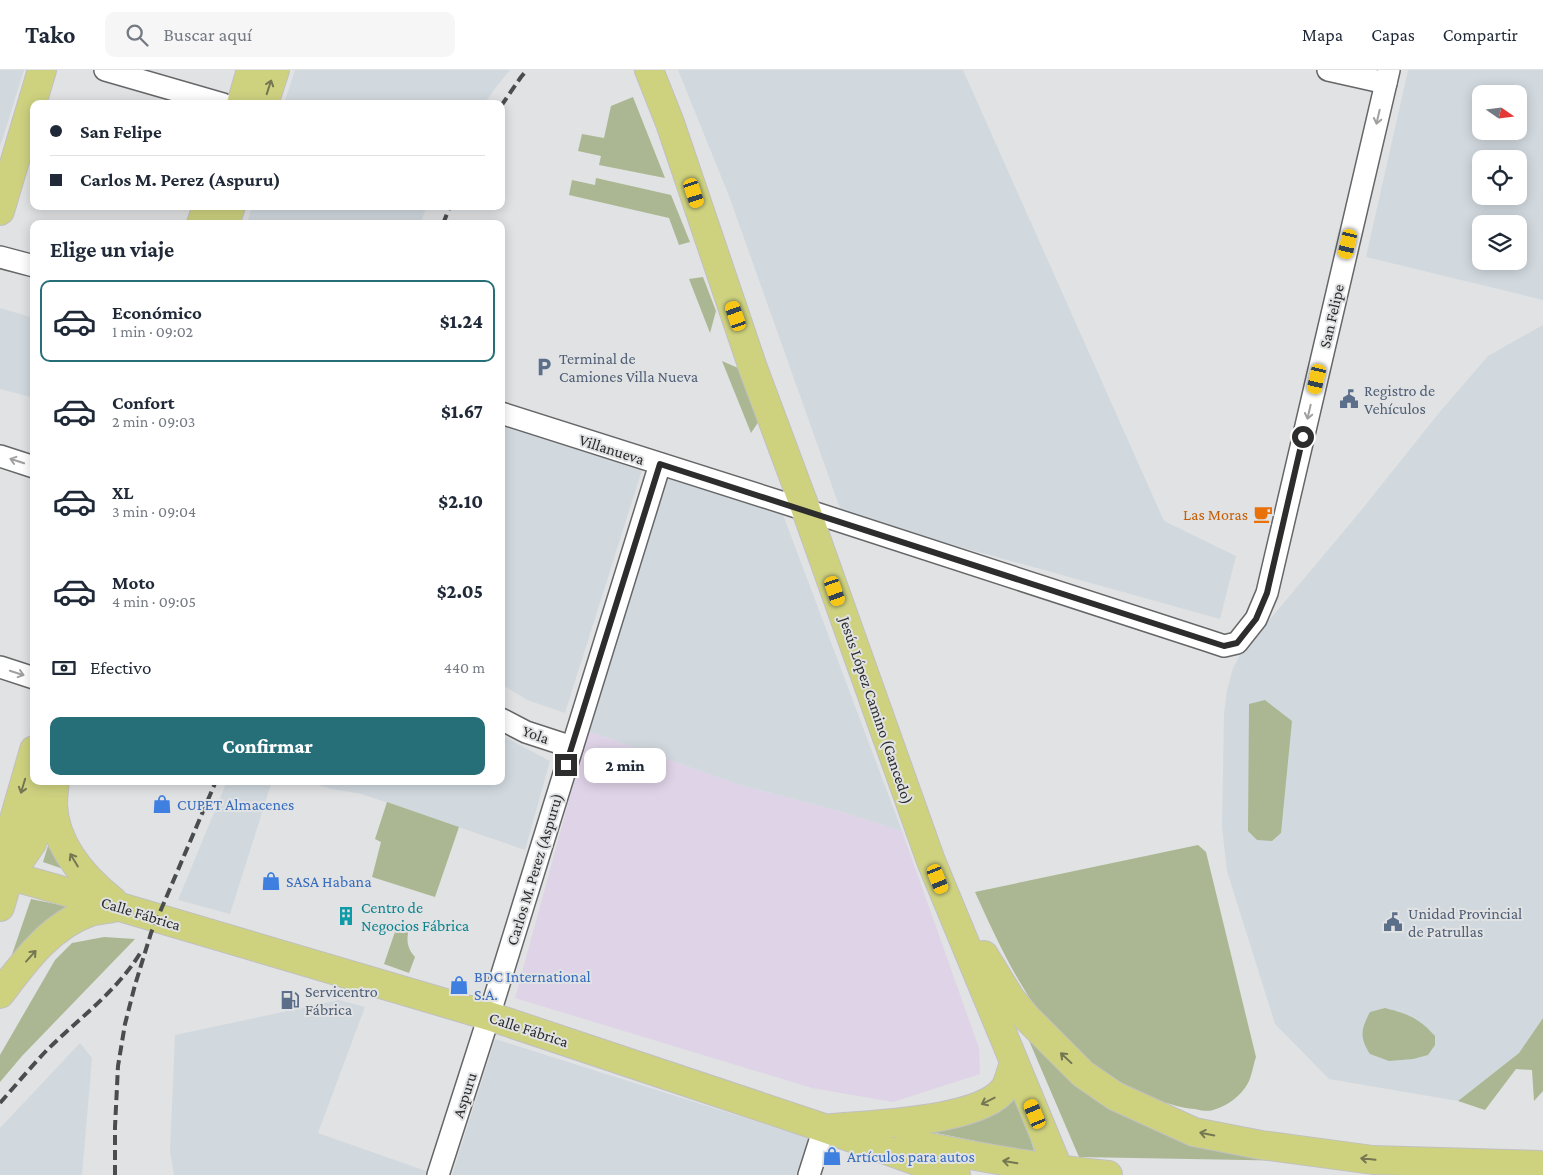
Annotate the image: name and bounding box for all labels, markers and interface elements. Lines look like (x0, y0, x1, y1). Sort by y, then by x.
search box (105, 12, 455, 57)
text: Tako (25, 21, 75, 48)
icon: search (123, 21, 151, 49)
text: Buscar aquí (163, 24, 252, 45)
text: Mapa (1302, 25, 1343, 45)
text: Capas (1371, 25, 1415, 45)
text: Compartir (1443, 25, 1518, 45)
one-way arrow (265, 79, 275, 95)
north arrow (1472, 85, 1528, 140)
map controls (1472, 85, 1527, 270)
one-way arrow (1373, 109, 1382, 125)
text: San Felipe (80, 121, 162, 142)
button: locate (1472, 150, 1527, 205)
text: Carlos M. Perez (Aspuru) (80, 169, 281, 190)
car (682, 176, 705, 210)
button: layers (1472, 215, 1527, 270)
car (1337, 228, 1358, 260)
text: Elige un viaje (50, 237, 174, 262)
street label: San Felipe (1316, 283, 1348, 350)
icon: car (52, 299, 97, 344)
car (724, 299, 747, 333)
text: Económico (112, 302, 202, 323)
text: $1.24 (440, 311, 483, 332)
text: 1 min · 09:02 (112, 323, 193, 340)
place label: Terminal de Camiones Villa Nueva (559, 350, 699, 385)
parking icon: Terminal de Camiones Villa Nueva (533, 356, 555, 378)
car (1306, 363, 1327, 395)
place label: Registro de Vehículos (1364, 382, 1435, 417)
public building icon: Registro de Vehículos (1338, 388, 1360, 410)
icon: car (52, 389, 97, 434)
text: Confort (112, 392, 175, 413)
text: $1.67 (441, 401, 483, 422)
one-way arrow (1304, 404, 1313, 420)
text: 2 min · 09:03 (112, 413, 195, 430)
route start (1292, 426, 1314, 448)
street label: Villanueva (577, 431, 647, 468)
one-way arrow (9, 456, 25, 466)
icon: car (52, 479, 97, 524)
text: XL (112, 482, 134, 503)
text: $2.10 (438, 491, 483, 512)
text: 3 min · 09:04 (112, 503, 196, 520)
cafe icon: Las Moras (1252, 503, 1274, 525)
place label: Las Moras (1183, 506, 1248, 523)
icon: car (52, 569, 97, 614)
text: Moto (112, 572, 155, 593)
car (823, 574, 846, 608)
text: $2.05 (437, 581, 483, 602)
text: 4 min · 09:05 (112, 593, 196, 610)
street label: Jesús López Camino (Gancedo) (835, 612, 917, 807)
icon: cash (50, 654, 78, 682)
text: Efectivo (90, 657, 151, 678)
text: 440 m (444, 659, 485, 676)
one-way arrow (9, 668, 25, 678)
button: Confirmar (50, 717, 485, 775)
street label: Yola (520, 722, 552, 747)
callout: 2 min (584, 748, 666, 782)
route end (555, 754, 577, 776)
text: 2 min (605, 757, 645, 774)
one-way arrow (17, 778, 27, 794)
street label: Carlos M. Perez (Aspuru) (503, 791, 567, 948)
shop icon: CUPET Almacenes (151, 793, 173, 815)
place label: CUPET Almacenes (177, 796, 294, 813)
one-way arrow (69, 853, 79, 868)
car (925, 862, 950, 896)
shop icon: SASA Habana (260, 870, 282, 892)
place label: SASA Habana (286, 873, 372, 890)
street label: Calle Fábrica (99, 893, 183, 934)
place label: Centro de Negocios Fábrica (361, 899, 470, 935)
building icon: Centro de Negocios Fábrica (335, 905, 357, 927)
place label: Unidad Provincial de Patrullas (1408, 905, 1522, 940)
public building icon: Unidad Provincial de Patrullas (1382, 911, 1404, 933)
one-way arrow (25, 949, 37, 962)
place label: BDC International S.A. (474, 968, 591, 1003)
shop icon: BDC International S.A. (448, 974, 470, 996)
place label: Servicentro Fábrica (305, 983, 378, 1018)
fuel station icon: Servicentro Fábrica (279, 989, 301, 1011)
street label: Calle Fábrica (487, 1009, 571, 1050)
one-way arrow (1059, 1052, 1072, 1064)
street label: Aspuru (449, 1070, 481, 1120)
one-way arrow (980, 1096, 995, 1106)
car (1022, 1097, 1047, 1131)
one-way arrow (1200, 1129, 1216, 1139)
shop icon: Artículos para autos (821, 1145, 843, 1167)
place label: Artículos para autos (847, 1148, 975, 1166)
one-way arrow (1360, 1154, 1376, 1164)
one-way arrow (1002, 1157, 1018, 1167)

